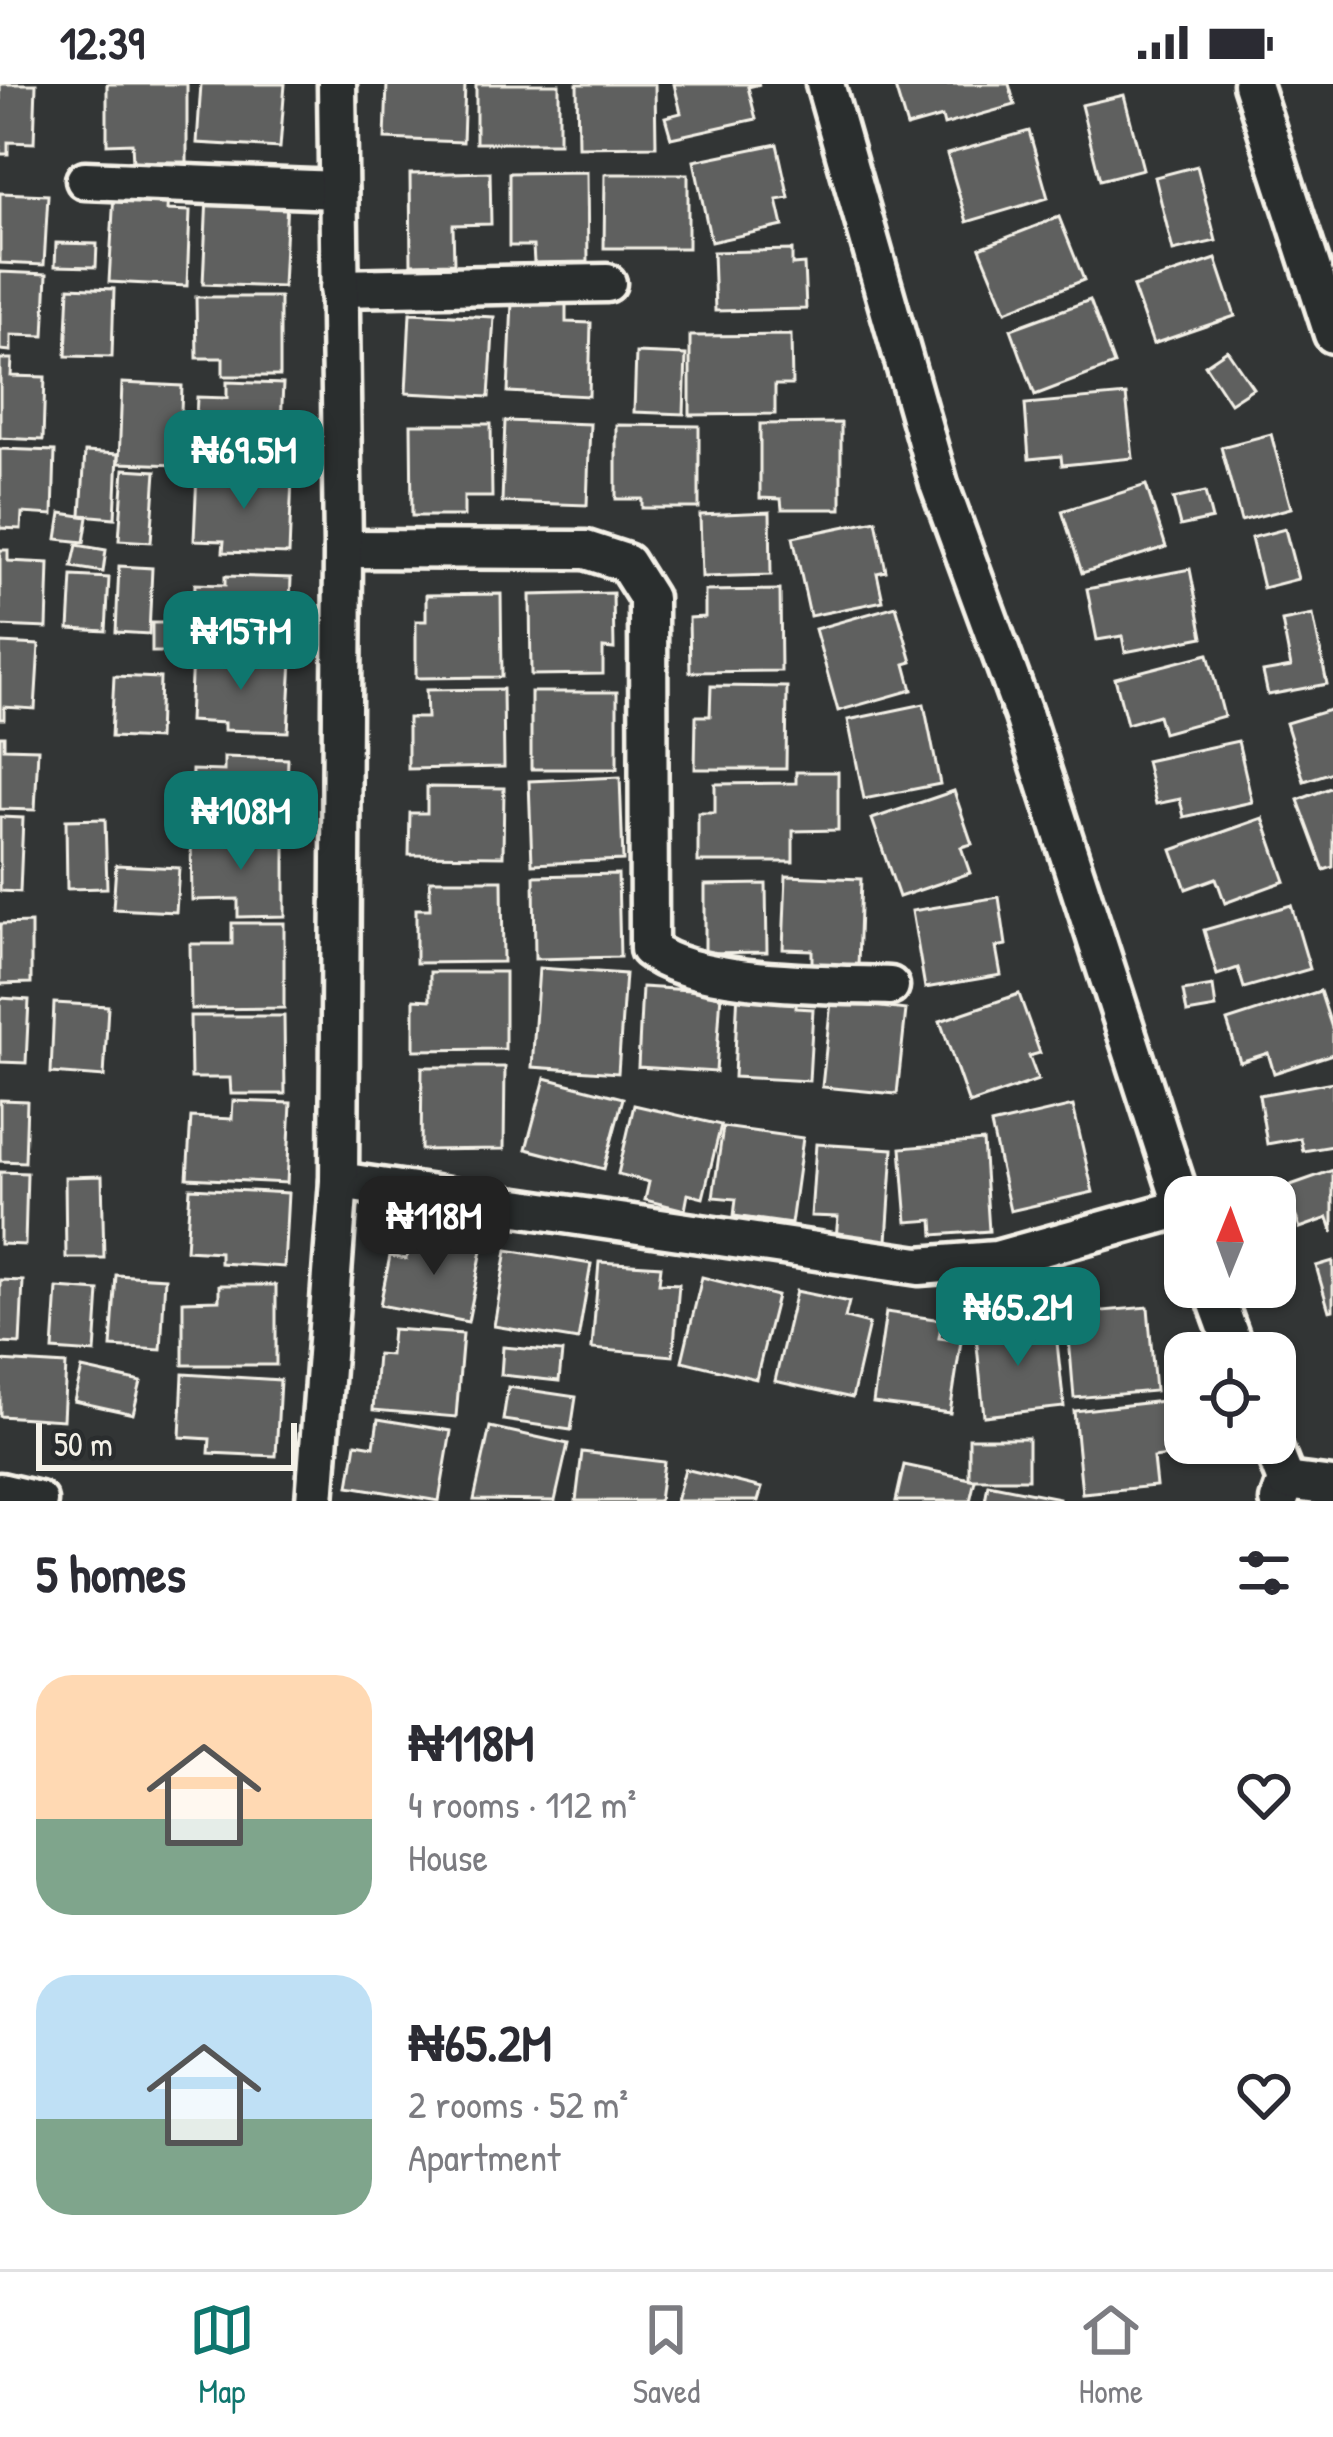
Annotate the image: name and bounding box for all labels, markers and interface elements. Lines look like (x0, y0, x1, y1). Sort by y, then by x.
text: 12:39 (60, 12, 145, 73)
pin: ₦69.5M (146, 410, 342, 512)
text: ₦69.5M (191, 422, 297, 475)
pin: ₦157M (157, 591, 325, 693)
text: ₦157M (190, 603, 292, 656)
pin: ₦108M (157, 771, 325, 873)
text: ₦108M (191, 783, 291, 836)
pin: ₦118M (350, 1176, 518, 1278)
north arrow (1164, 1176, 1296, 1308)
map controls (1164, 1176, 1296, 1464)
text: ₦118M (386, 1188, 482, 1241)
pin: ₦65.2M (920, 1267, 1116, 1369)
text: ₦65.2M (963, 1279, 1073, 1332)
button: locate (1164, 1332, 1296, 1464)
scale bar (36, 1417, 297, 1470)
text: 50 m (54, 1422, 113, 1466)
text: 5 homes (36, 1539, 186, 1608)
icon: filters (1231, 1540, 1297, 1606)
text: ₦118M (408, 1708, 534, 1777)
icon: home (132, 1723, 276, 1867)
icon: heart (1231, 1762, 1297, 1828)
text: 4 rooms · 112 m² (408, 1777, 636, 1830)
text: House (408, 1830, 488, 1883)
text: ₦65.2M (408, 2008, 552, 2077)
icon: home (132, 2023, 276, 2167)
icon: heart (1231, 2062, 1297, 2128)
text: 2 rooms · 52 m² (408, 2077, 628, 2130)
text: Apartment (408, 2130, 561, 2183)
tab: Map (189, 2297, 255, 2413)
tab: Saved (633, 2297, 700, 2413)
tab: Home (1078, 2297, 1144, 2413)

